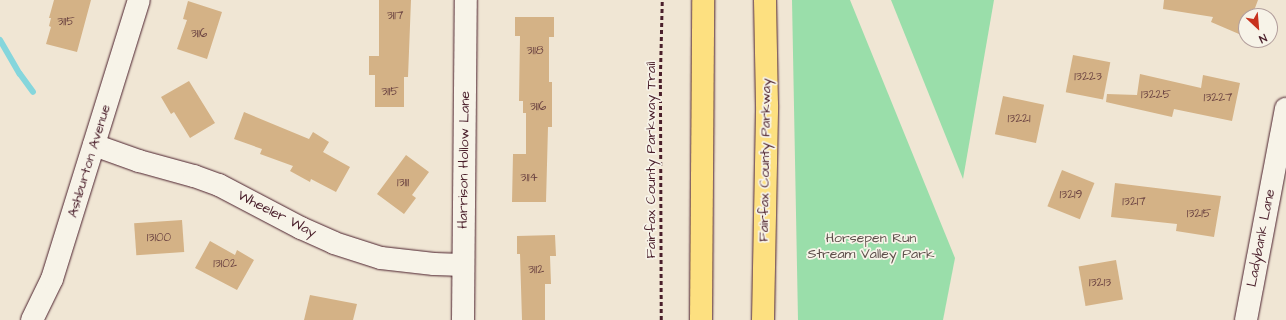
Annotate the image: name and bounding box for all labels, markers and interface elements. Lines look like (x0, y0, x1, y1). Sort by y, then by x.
north arrow (1238, 8, 1278, 48)
house number: 3117 (387, 9, 403, 23)
house number: 3115 (57, 15, 75, 29)
house number: 3116 (191, 27, 207, 41)
text: N (1257, 30, 1269, 47)
house number: 3118 (527, 44, 543, 58)
street label: Fairfax County Parkway Trail (643, 61, 659, 259)
house number: 13223 (1074, 70, 1102, 84)
street label: Fairfax County Parkway (755, 78, 775, 242)
house number: 3115 (381, 85, 399, 99)
house number: 13225 (1141, 88, 1171, 102)
street label: Harrison Hollow Lane (454, 91, 474, 229)
house number: 13227 (1204, 91, 1232, 105)
house number: 3116 (530, 100, 546, 114)
street label: Ashburton Avenue (64, 102, 114, 220)
house number: 13221 (1008, 112, 1030, 126)
house number: 3114 (520, 171, 538, 185)
house number: 13111 (397, 176, 409, 190)
street label: Wheeler Way (235, 187, 319, 241)
house number: 13219 (1060, 188, 1082, 202)
street label: Ladybank Lane (1243, 188, 1279, 288)
house number: 13217 (1122, 195, 1146, 209)
house number: 13215 (1187, 207, 1211, 221)
park label: Horsepen Run Stream Valley Park (807, 230, 935, 262)
house number: 13100 (147, 231, 171, 245)
house number: 13102 (213, 257, 237, 271)
house number: 3112 (528, 263, 544, 277)
house number: 13213 (1089, 276, 1111, 290)

